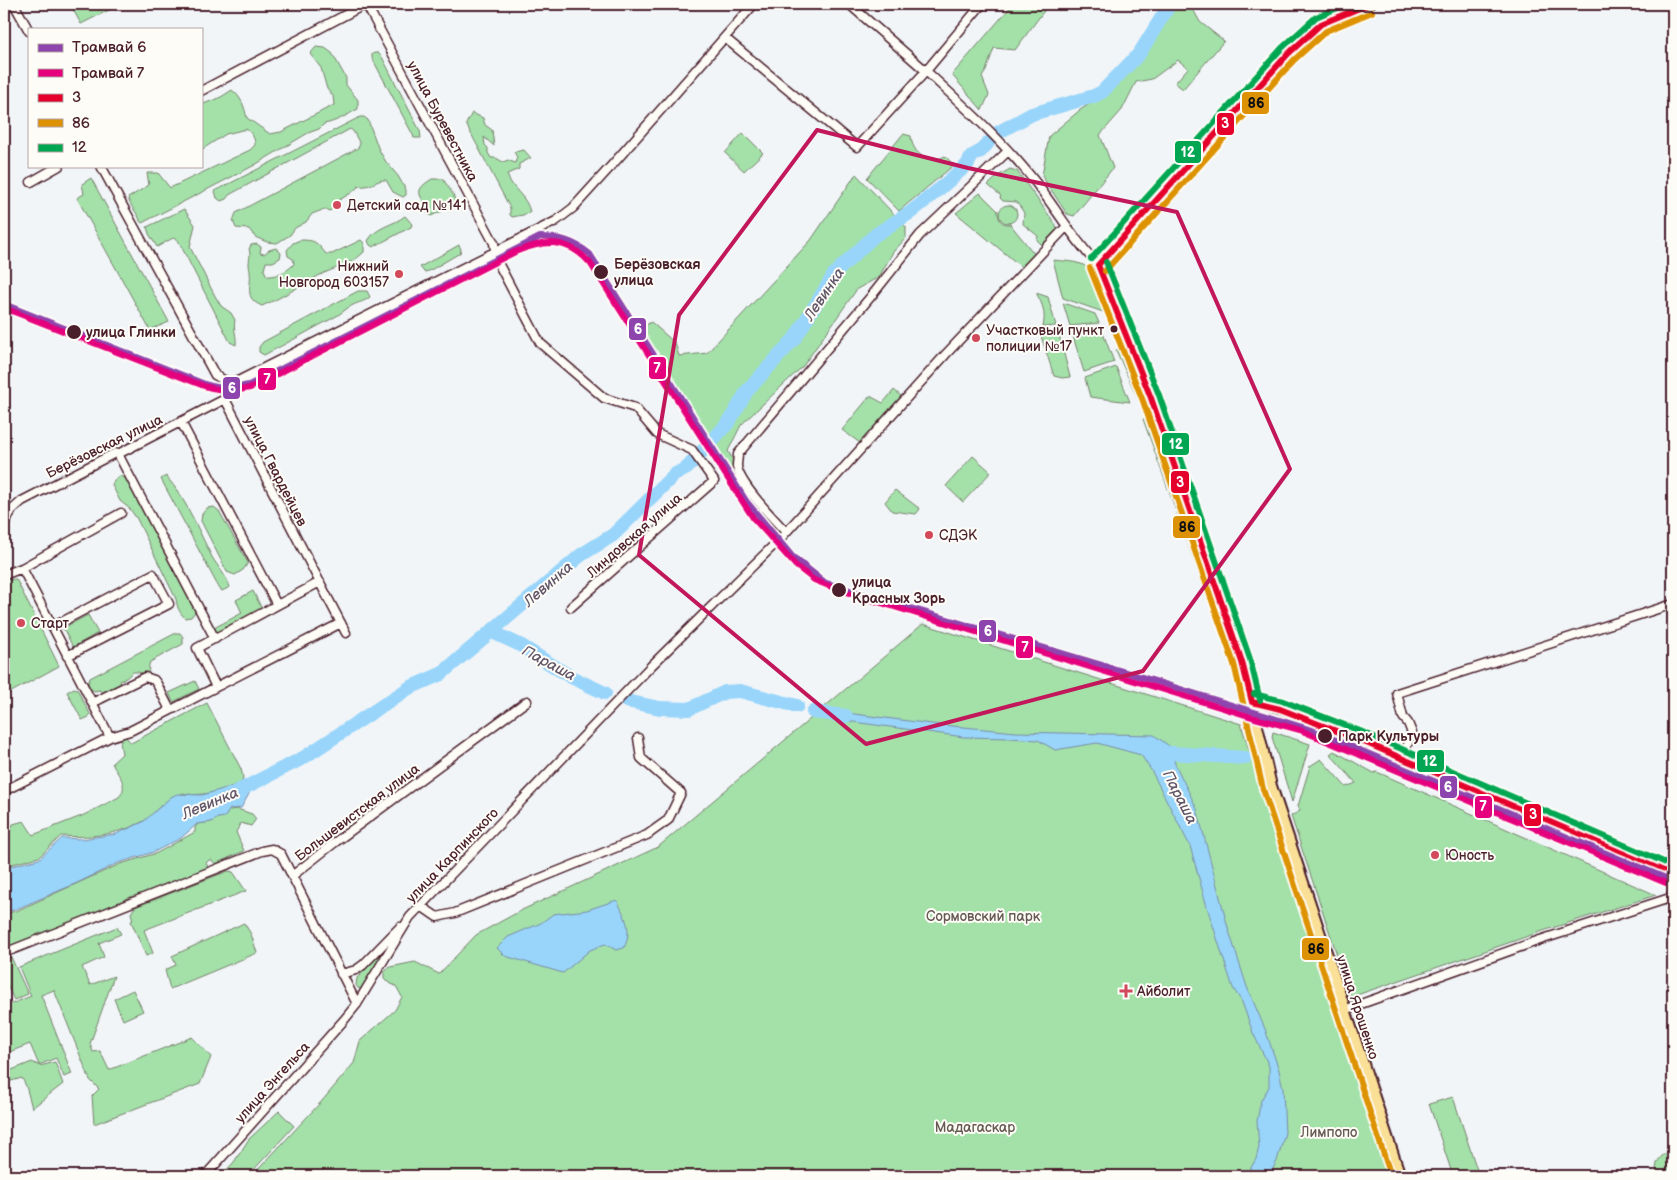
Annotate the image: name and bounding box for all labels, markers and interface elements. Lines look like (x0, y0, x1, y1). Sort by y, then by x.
legend (28, 28, 202, 168)
text: Трамвай 6 (72, 38, 146, 57)
street label: улица Буревестника (404, 58, 482, 185)
text: Трамвай 7 (72, 64, 145, 83)
text: 3 (72, 88, 81, 107)
line badge: 86 (1241, 91, 1270, 115)
text: 86 (1248, 95, 1264, 112)
line badge: 3 (1216, 112, 1235, 136)
text: 86 (72, 114, 90, 133)
text: 3 (1221, 115, 1229, 132)
text: 12 (72, 138, 87, 157)
line badge: 12 (1174, 140, 1202, 164)
text: 12 (1181, 144, 1196, 161)
place label: Детский сад №141 (347, 197, 467, 214)
marker: Детский сад №141 (331, 199, 343, 211)
place label: Берёзовская улица (614, 256, 700, 289)
place label: Нижний Новгород 603157 (279, 258, 389, 291)
marker: Берёзовская улица (592, 263, 610, 281)
water label: Левинка (799, 264, 849, 325)
marker: Нижний Новгород 603157 (393, 268, 405, 280)
line badge: 6 (628, 317, 647, 341)
text: 6 (634, 321, 642, 338)
place label: Участковый пункт полиции №17 (986, 322, 1105, 355)
marker: улица Глинки (65, 323, 83, 341)
place label: улица Глинки (86, 324, 176, 341)
unlabelled marker (1109, 324, 1119, 334)
marker: Участковый пункт полиции №17 (970, 332, 982, 344)
line badge: 7 (648, 356, 667, 380)
text: 7 (653, 360, 661, 377)
line badge: 7 (257, 367, 277, 391)
text: 7 (263, 371, 271, 388)
line badge: 6 (222, 376, 241, 400)
text: 6 (228, 380, 236, 397)
street label: Берёзовская улица (43, 411, 166, 482)
street label: улица Гвардейцев (241, 413, 311, 530)
line badge: 12 (1161, 432, 1190, 456)
text: 12 (1169, 436, 1184, 453)
line badge: 3 (1170, 470, 1190, 494)
text: 3 (1176, 474, 1184, 491)
street label: Линдовская улица (583, 489, 686, 582)
line badge: 86 (1172, 515, 1201, 539)
text: 86 (1179, 519, 1195, 536)
place label: СДЭК (939, 527, 978, 544)
marker: СДЭК (923, 529, 935, 541)
water label: Левинка (519, 558, 577, 612)
place label: улица Красных Зорь (852, 574, 946, 607)
marker: улица Красных Зорь (830, 581, 848, 599)
place label: Старт (31, 615, 70, 632)
marker: Старт (15, 617, 27, 629)
line badge: 6 (978, 619, 997, 643)
text: 6 (984, 623, 992, 640)
line badge: 7 (1015, 635, 1034, 659)
text: 7 (1021, 639, 1029, 656)
water label: Параша (519, 641, 579, 685)
marker: Парк Культуры (1316, 727, 1334, 745)
place label: Парк Культуры (1338, 728, 1439, 745)
line badge: 12 (1416, 749, 1445, 773)
text: 12 (1423, 753, 1438, 770)
street label: Большевистская улица (292, 760, 423, 865)
water label: Параша (1158, 767, 1201, 827)
line badge: 6 (1439, 775, 1458, 799)
text: 6 (1444, 779, 1452, 796)
water label: Левинка (178, 783, 241, 824)
line badge: 7 (1474, 795, 1493, 819)
text: 7 (1479, 798, 1487, 815)
line badge: 3 (1523, 803, 1542, 827)
street label: улица Карпинского (403, 804, 502, 906)
text: 3 (1529, 806, 1537, 823)
place label: Юность (1445, 847, 1494, 864)
marker: Юность (1429, 849, 1441, 861)
park label: Сормовский парк (926, 908, 1041, 925)
line badge: 86 (1301, 937, 1330, 961)
text: 86 (1308, 941, 1324, 958)
street label: улица Ярошенко (1333, 953, 1382, 1061)
place label: Айболит (1136, 983, 1191, 1000)
marker: Айболит (1119, 984, 1133, 998)
street label: улица Энгельса (232, 1038, 314, 1126)
park label: Мадагаскар (935, 1119, 1015, 1136)
park label: Лимпопо (1300, 1124, 1357, 1141)

